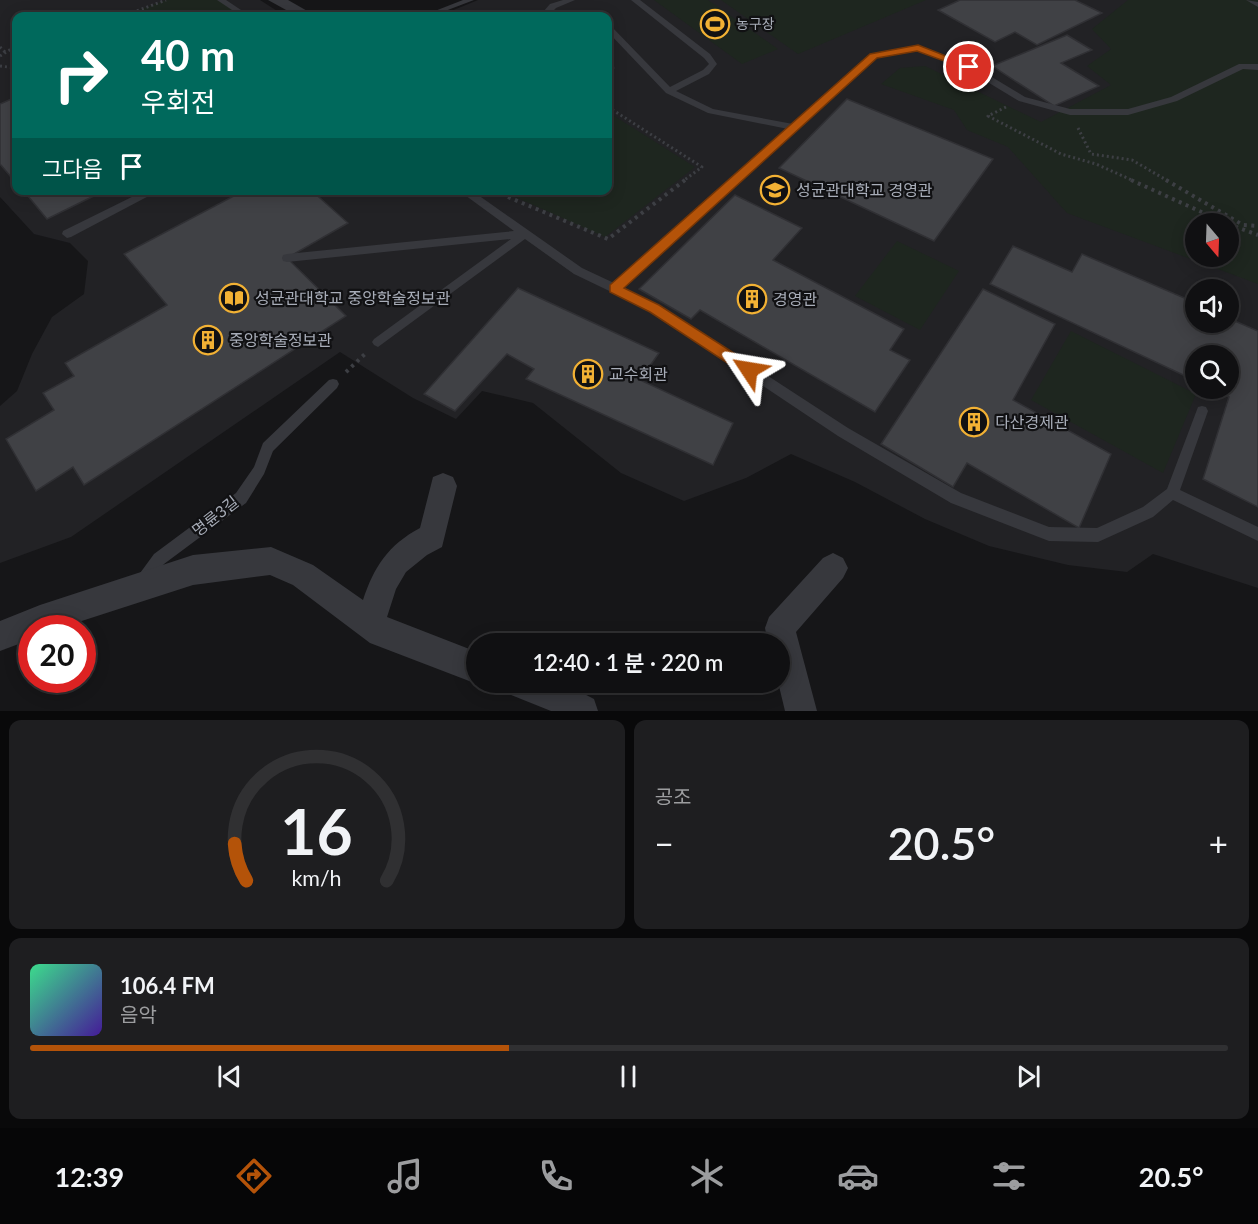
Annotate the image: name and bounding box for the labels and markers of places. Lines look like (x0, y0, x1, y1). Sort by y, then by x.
sports icon: 농구장 (699, 8, 731, 40)
place label: 농구장 (736, 15, 775, 32)
pin (943, 41, 994, 92)
school or university icon: 성균관대학교 경영관 (759, 174, 791, 206)
place label: 성균관대학교 경영관 (796, 180, 933, 199)
library icon: 성균관대학교 중앙학술정보관 (218, 282, 250, 314)
building icon: 경영관 (736, 283, 768, 315)
place label: 성균관대학교 중앙학술정보관 (255, 288, 451, 307)
place label: 경영관 (773, 289, 817, 308)
building icon: 중앙학술정보관 (192, 324, 224, 356)
place label: 중앙학술정보관 (229, 330, 332, 349)
building icon: 교수회관 (572, 358, 604, 390)
place label: 교수회관 (609, 364, 668, 383)
building icon: 다산경제관 (958, 406, 990, 438)
place label: 다산경제관 (995, 412, 1069, 431)

